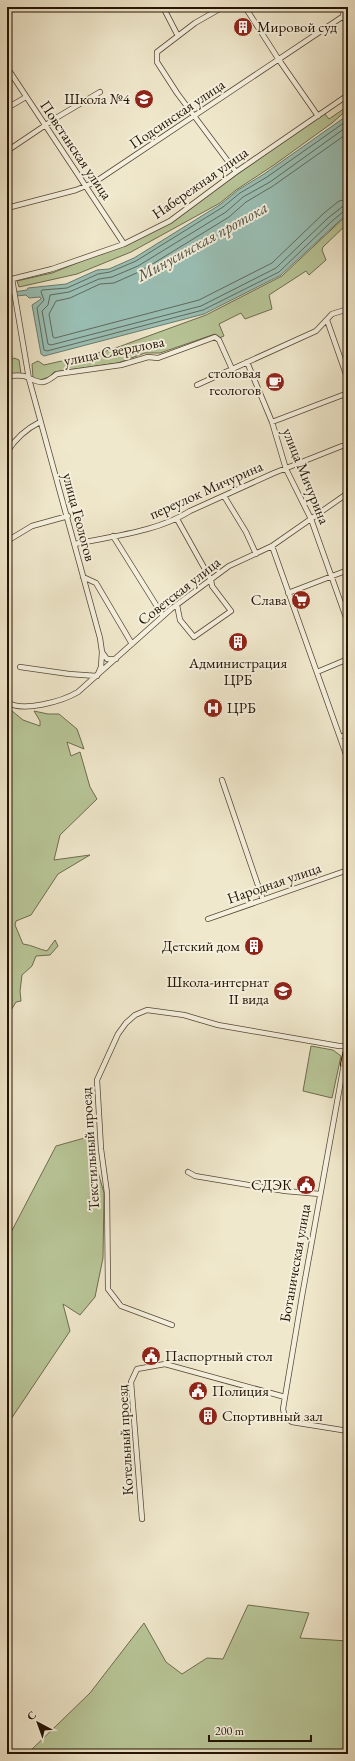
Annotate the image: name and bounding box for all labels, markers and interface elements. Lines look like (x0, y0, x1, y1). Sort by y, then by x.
building icon: Мировой суд (232, 16, 254, 38)
place label: Мировой суд (257, 17, 337, 36)
street label: Подсинская улица (125, 75, 228, 153)
school or university icon: Школа №4 (133, 88, 155, 110)
place label: Школа №4 (64, 89, 131, 108)
street label: Повстанская улица (36, 96, 117, 203)
street label: Набережная улица (148, 142, 252, 223)
water label: Минусинская протока (132, 197, 271, 287)
street label: улица Свердлова (62, 331, 166, 370)
place label: столовая геологов (208, 363, 261, 399)
cafe icon: столовая геологов (264, 371, 286, 393)
street label: улица Мичурина (279, 425, 334, 527)
street label: переулок Мичурина (146, 456, 266, 523)
street label: улица Геологов (59, 470, 100, 563)
street label: Советская улица (133, 552, 224, 629)
supermarket icon: Слава (290, 589, 312, 611)
place label: Слава (251, 590, 287, 609)
building icon: Администрация ЦРБ (227, 631, 249, 653)
place label: Администрация ЦРБ (188, 653, 287, 689)
hospital icon: ЦРБ (202, 697, 224, 719)
place label: ЦРБ (227, 698, 256, 717)
street label: Народная улица (224, 858, 323, 908)
building icon: Детский дом (243, 935, 265, 957)
place label: Детский дом (162, 936, 241, 955)
place label: Школа-интернат II вида (167, 972, 269, 1008)
school or university icon: Школа-интернат II вида (272, 980, 294, 1002)
street label: Текстильный проезд (76, 1087, 103, 1211)
public building icon: СДЭК (295, 1174, 317, 1196)
place label: СДЭК (251, 1175, 292, 1194)
street label: Ботаническая улица (275, 1202, 314, 1324)
public building icon: Паспортный стол (140, 1345, 162, 1367)
place label: Паспортный стол (165, 1346, 273, 1365)
public building icon: Полиция (187, 1380, 209, 1402)
place label: Полиция (212, 1381, 269, 1400)
street label: Котельный проезд (112, 1384, 137, 1496)
building icon: Спортивный зал (197, 1405, 219, 1427)
place label: Спортивный зал (222, 1406, 323, 1425)
north arrow (18, 1703, 58, 1743)
text: С (24, 1707, 39, 1723)
scale bar (209, 1717, 311, 1743)
text: 200 m (215, 1723, 245, 1739)

